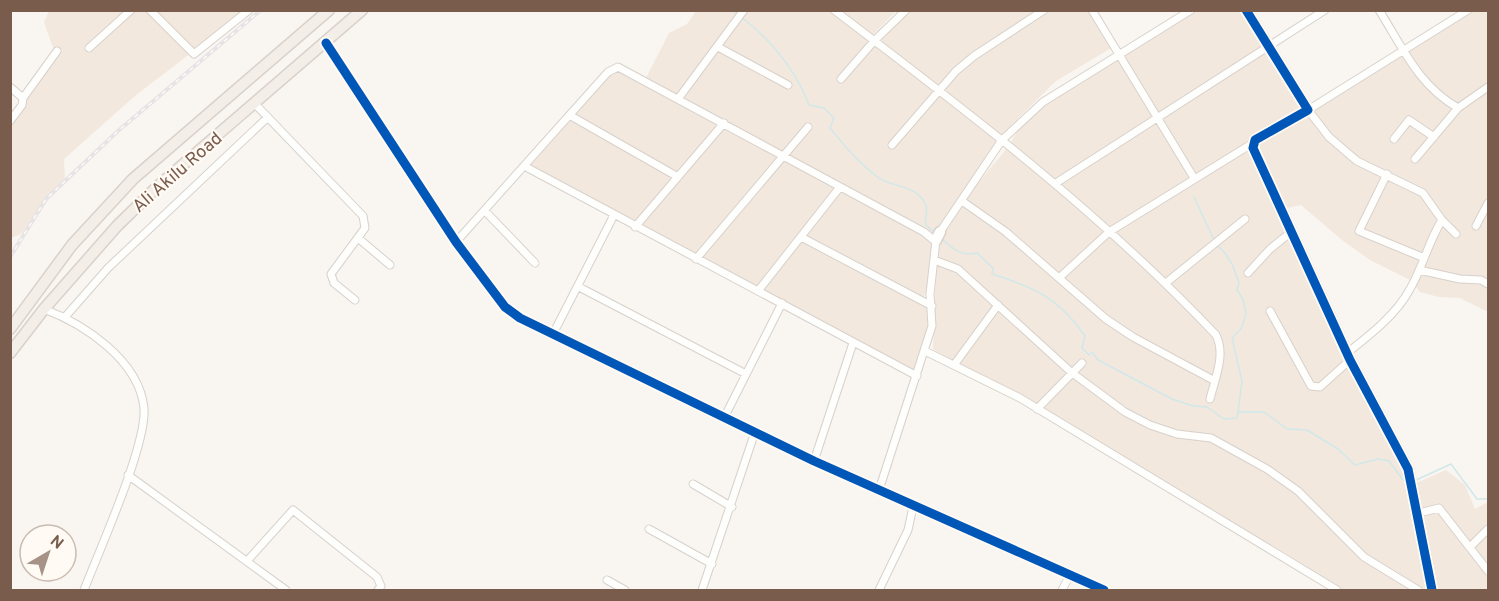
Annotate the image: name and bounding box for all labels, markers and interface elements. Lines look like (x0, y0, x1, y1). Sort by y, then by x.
street label: Ali Akilu Road (128, 128, 228, 219)
north arrow (18, 523, 78, 583)
text: N (45, 532, 67, 554)

